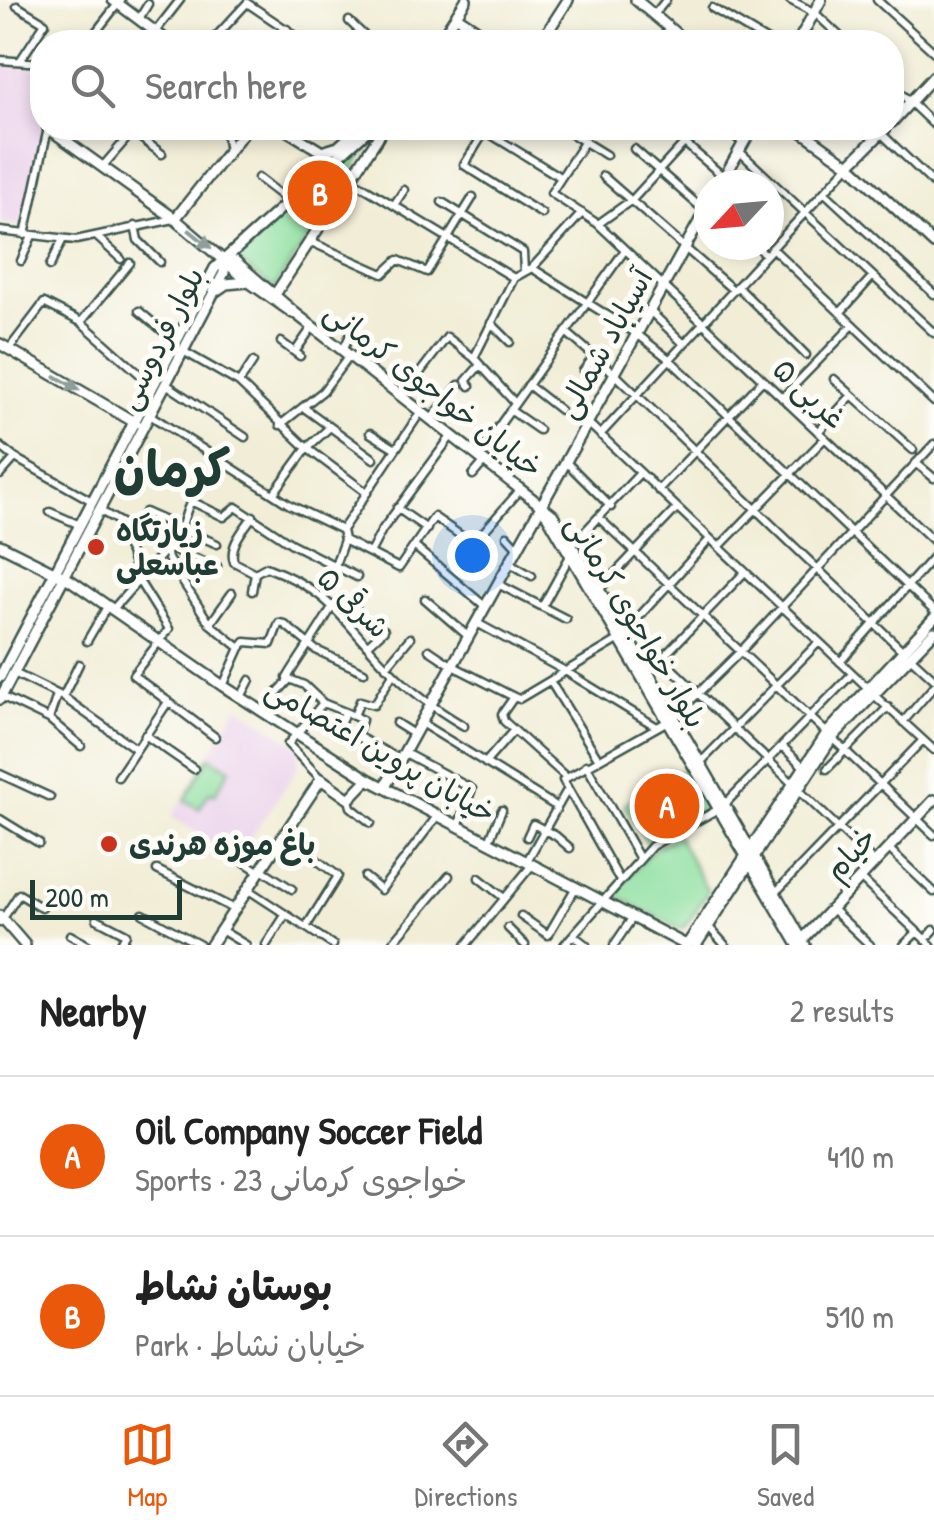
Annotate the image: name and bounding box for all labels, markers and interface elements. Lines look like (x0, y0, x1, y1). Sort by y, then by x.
search box (30, 30, 904, 140)
icon: search (65, 58, 120, 113)
text: Search here (145, 59, 307, 111)
pin: B (288, 156, 352, 230)
north arrow (694, 170, 784, 260)
one-way arrow (187, 228, 213, 249)
street label: بلوار فردوسی (107, 260, 213, 416)
street label: آسیاباد شمالی (546, 260, 662, 425)
street label: خیابان خواجوی کرمانی (317, 291, 551, 487)
street label: ۵ غربی (765, 349, 855, 437)
one-way arrow (53, 374, 81, 391)
district label: کرمان (114, 434, 230, 502)
street label: بلوار خواجوی کرمانی (557, 507, 717, 735)
place label: زیارتگاه عباسعلی (116, 510, 218, 584)
your location (447, 530, 498, 581)
marker: زیارتگاه عباسعلی (85, 536, 107, 558)
street label: شرقی ۵ (309, 558, 399, 646)
street label: خیابان پروین اعتصامی (259, 668, 503, 832)
pin: A (634, 768, 700, 844)
street label: خیام (815, 818, 887, 890)
place label: باغ موزه هرندی (129, 824, 315, 866)
marker: باغ موزه هرندی (98, 833, 120, 855)
scale bar (30, 875, 182, 920)
text: 200 m (45, 878, 109, 916)
text: Nearby (40, 982, 147, 1039)
text: 2 results (790, 989, 894, 1032)
text: Oil Company Soccer Field (135, 1104, 482, 1156)
text: A (65, 1135, 80, 1178)
text: 410 m (827, 1135, 894, 1178)
text: Sports · خواجوی کرمانی 23 (135, 1158, 467, 1201)
text: بوستان نشاط (135, 1260, 332, 1312)
text: B (64, 1295, 81, 1338)
text: 510 m (825, 1295, 894, 1338)
text: Park · خیابان نشاط (135, 1323, 366, 1366)
tab: Map (120, 1417, 175, 1515)
tab: Directions (414, 1417, 517, 1515)
tab: Saved (757, 1417, 814, 1515)

